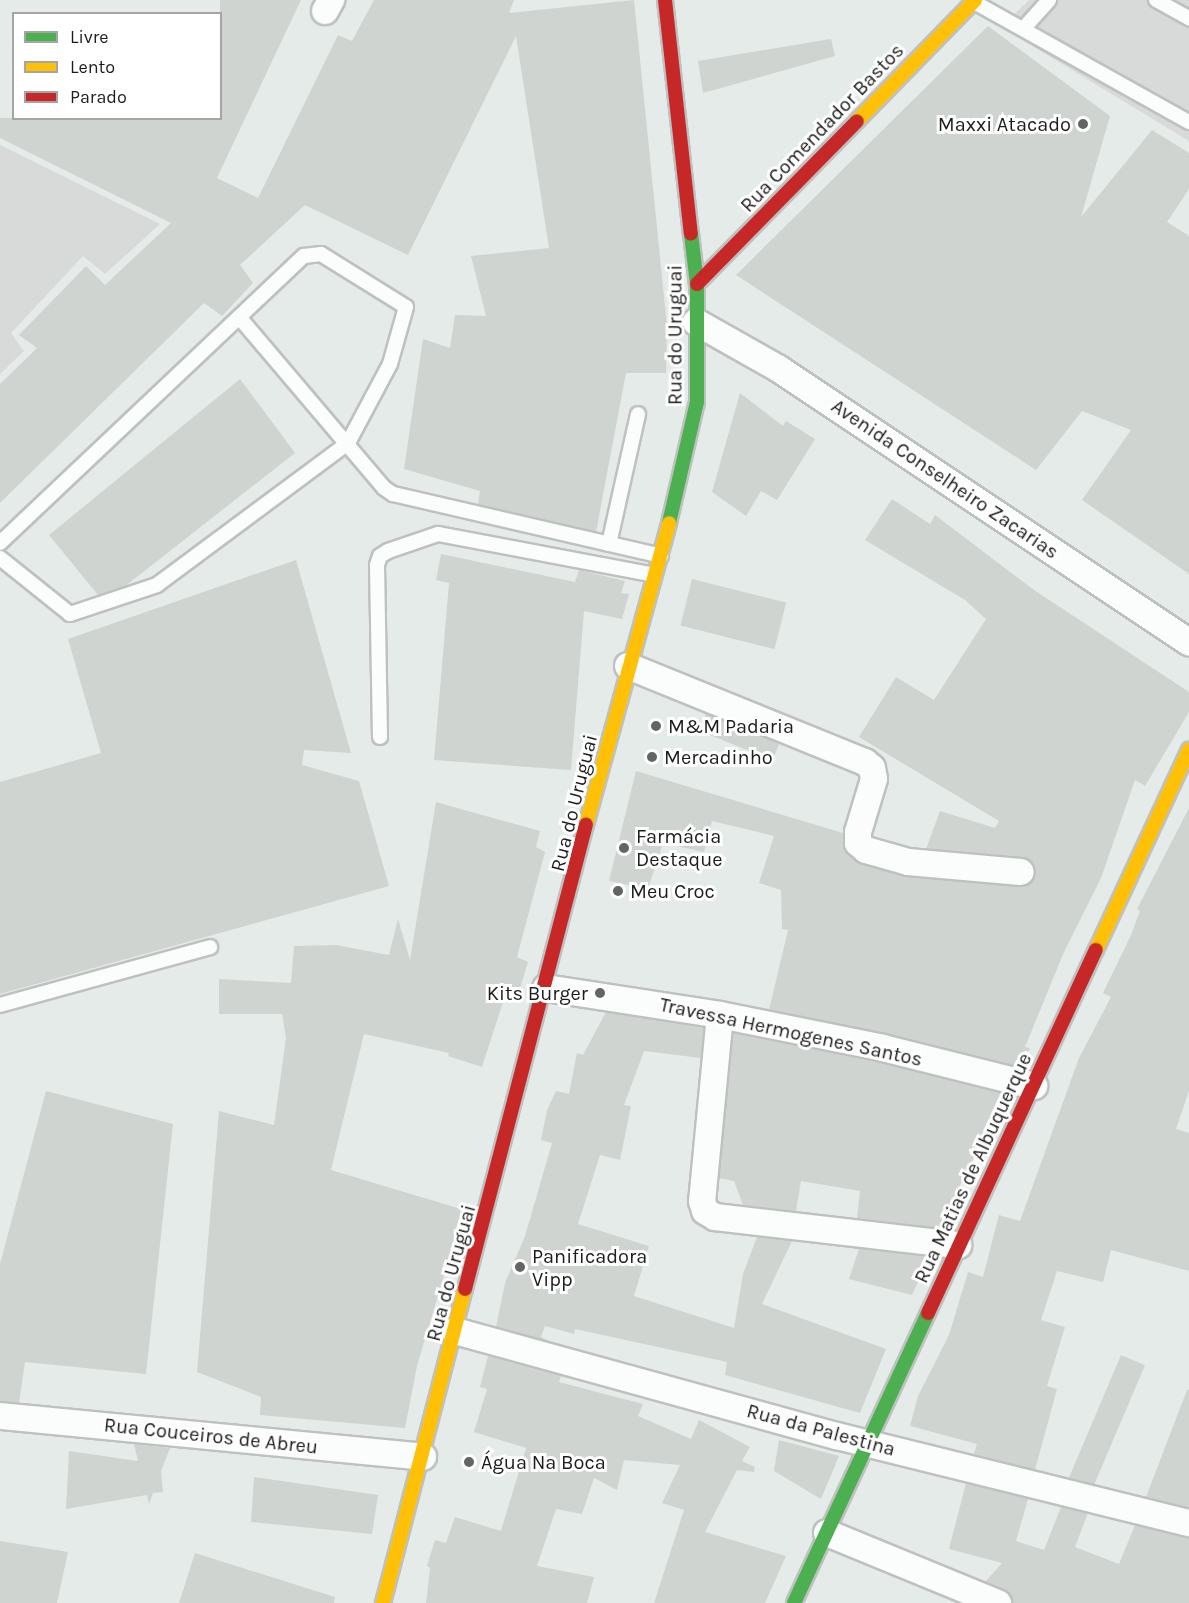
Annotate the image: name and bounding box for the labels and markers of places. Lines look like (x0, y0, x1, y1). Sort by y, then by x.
place label: Maxxi Atacado (938, 112, 1071, 136)
marker: Maxxi Atacado (1076, 117, 1090, 131)
place label: M&M Padaria (668, 714, 794, 738)
marker: M&M Padaria (649, 719, 663, 733)
place label: Mercadinho (664, 745, 773, 769)
marker: Mercadinho (645, 750, 659, 764)
place label: Farmácia Destaque (636, 825, 723, 872)
marker: Farmácia Destaque (617, 841, 631, 855)
place label: Meu Croc (630, 879, 715, 903)
marker: Meu Croc (611, 884, 625, 898)
place label: Kits Burger (487, 981, 588, 1005)
marker: Kits Burger (593, 986, 607, 1000)
place label: Panificadora Vipp (532, 1244, 647, 1291)
marker: Panificadora Vipp (513, 1260, 527, 1274)
place label: Água Na Boca (481, 1450, 606, 1474)
marker: Água Na Boca (462, 1455, 476, 1469)

